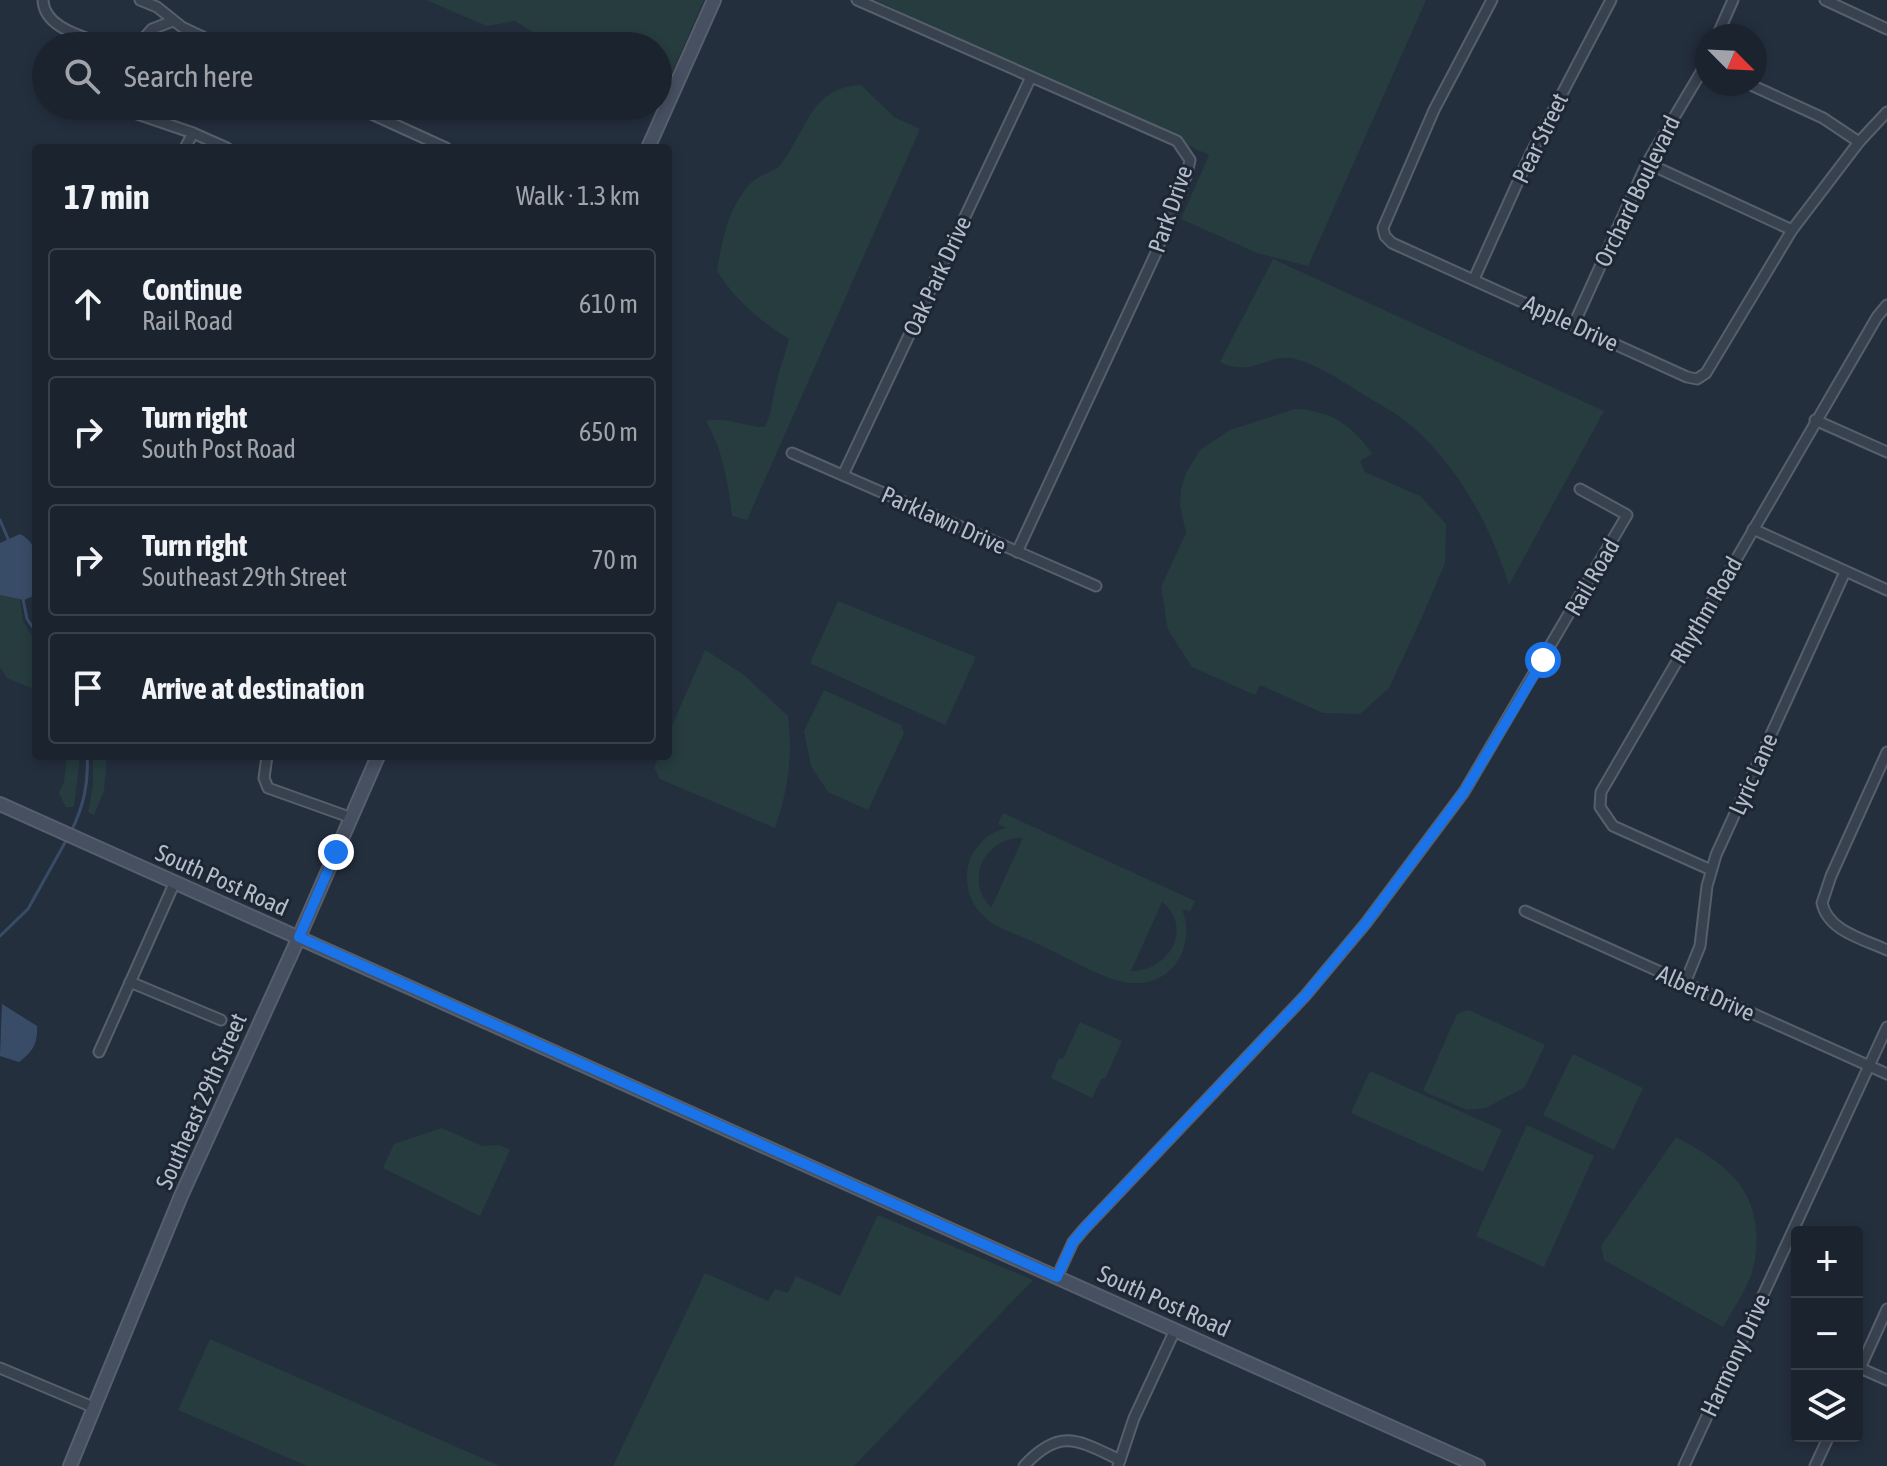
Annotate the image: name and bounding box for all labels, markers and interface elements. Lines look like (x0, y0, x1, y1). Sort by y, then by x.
north arrow (1695, 24, 1767, 96)
search box (32, 32, 672, 120)
icon: search (60, 54, 104, 98)
text: Search here (124, 59, 253, 93)
street label: Pear Street (1507, 89, 1573, 187)
street label: Orchard Boulevard (1589, 111, 1685, 271)
street label: Park Drive (1143, 162, 1197, 256)
text: 17 min (64, 177, 149, 216)
text: Walk · 1.3 km (516, 181, 640, 211)
street label: Oak Park Drive (898, 212, 976, 340)
text: Continue (142, 272, 242, 306)
icon: ahead (66, 282, 110, 326)
text: 610 m (579, 289, 638, 319)
street label: Apple Drive (1519, 289, 1623, 357)
text: Rail Road (142, 306, 233, 336)
text: Turn right (142, 400, 248, 434)
icon: right (66, 410, 110, 454)
text: 650 m (579, 417, 638, 447)
text: South Post Road (142, 434, 296, 464)
street label: Parklawn Drive (878, 481, 1010, 559)
text: Turn right (142, 528, 248, 562)
street label: Rail Road (1559, 534, 1625, 620)
icon: right (66, 538, 110, 582)
text: 70 m (591, 545, 638, 575)
street label: Rhythm Road (1665, 552, 1747, 668)
text: Southeast 29th Street (142, 562, 347, 592)
route start (1525, 642, 1561, 678)
icon: arrive (66, 666, 110, 710)
text: Arrive at destination (142, 671, 364, 705)
street label: Lyric Lane (1723, 729, 1783, 819)
route end (318, 834, 354, 870)
street label: South Post Road (152, 839, 292, 921)
street label: Albert Drive (1653, 960, 1759, 1026)
street label: Southeast 29th Street (150, 1009, 252, 1193)
map controls (1791, 1226, 1863, 1442)
button: + (1791, 1226, 1863, 1298)
street label: South Post Road (1094, 1260, 1234, 1342)
street label: Harmony Drive (1695, 1289, 1775, 1421)
button: − (1791, 1298, 1863, 1370)
button: layers (1791, 1370, 1863, 1442)

